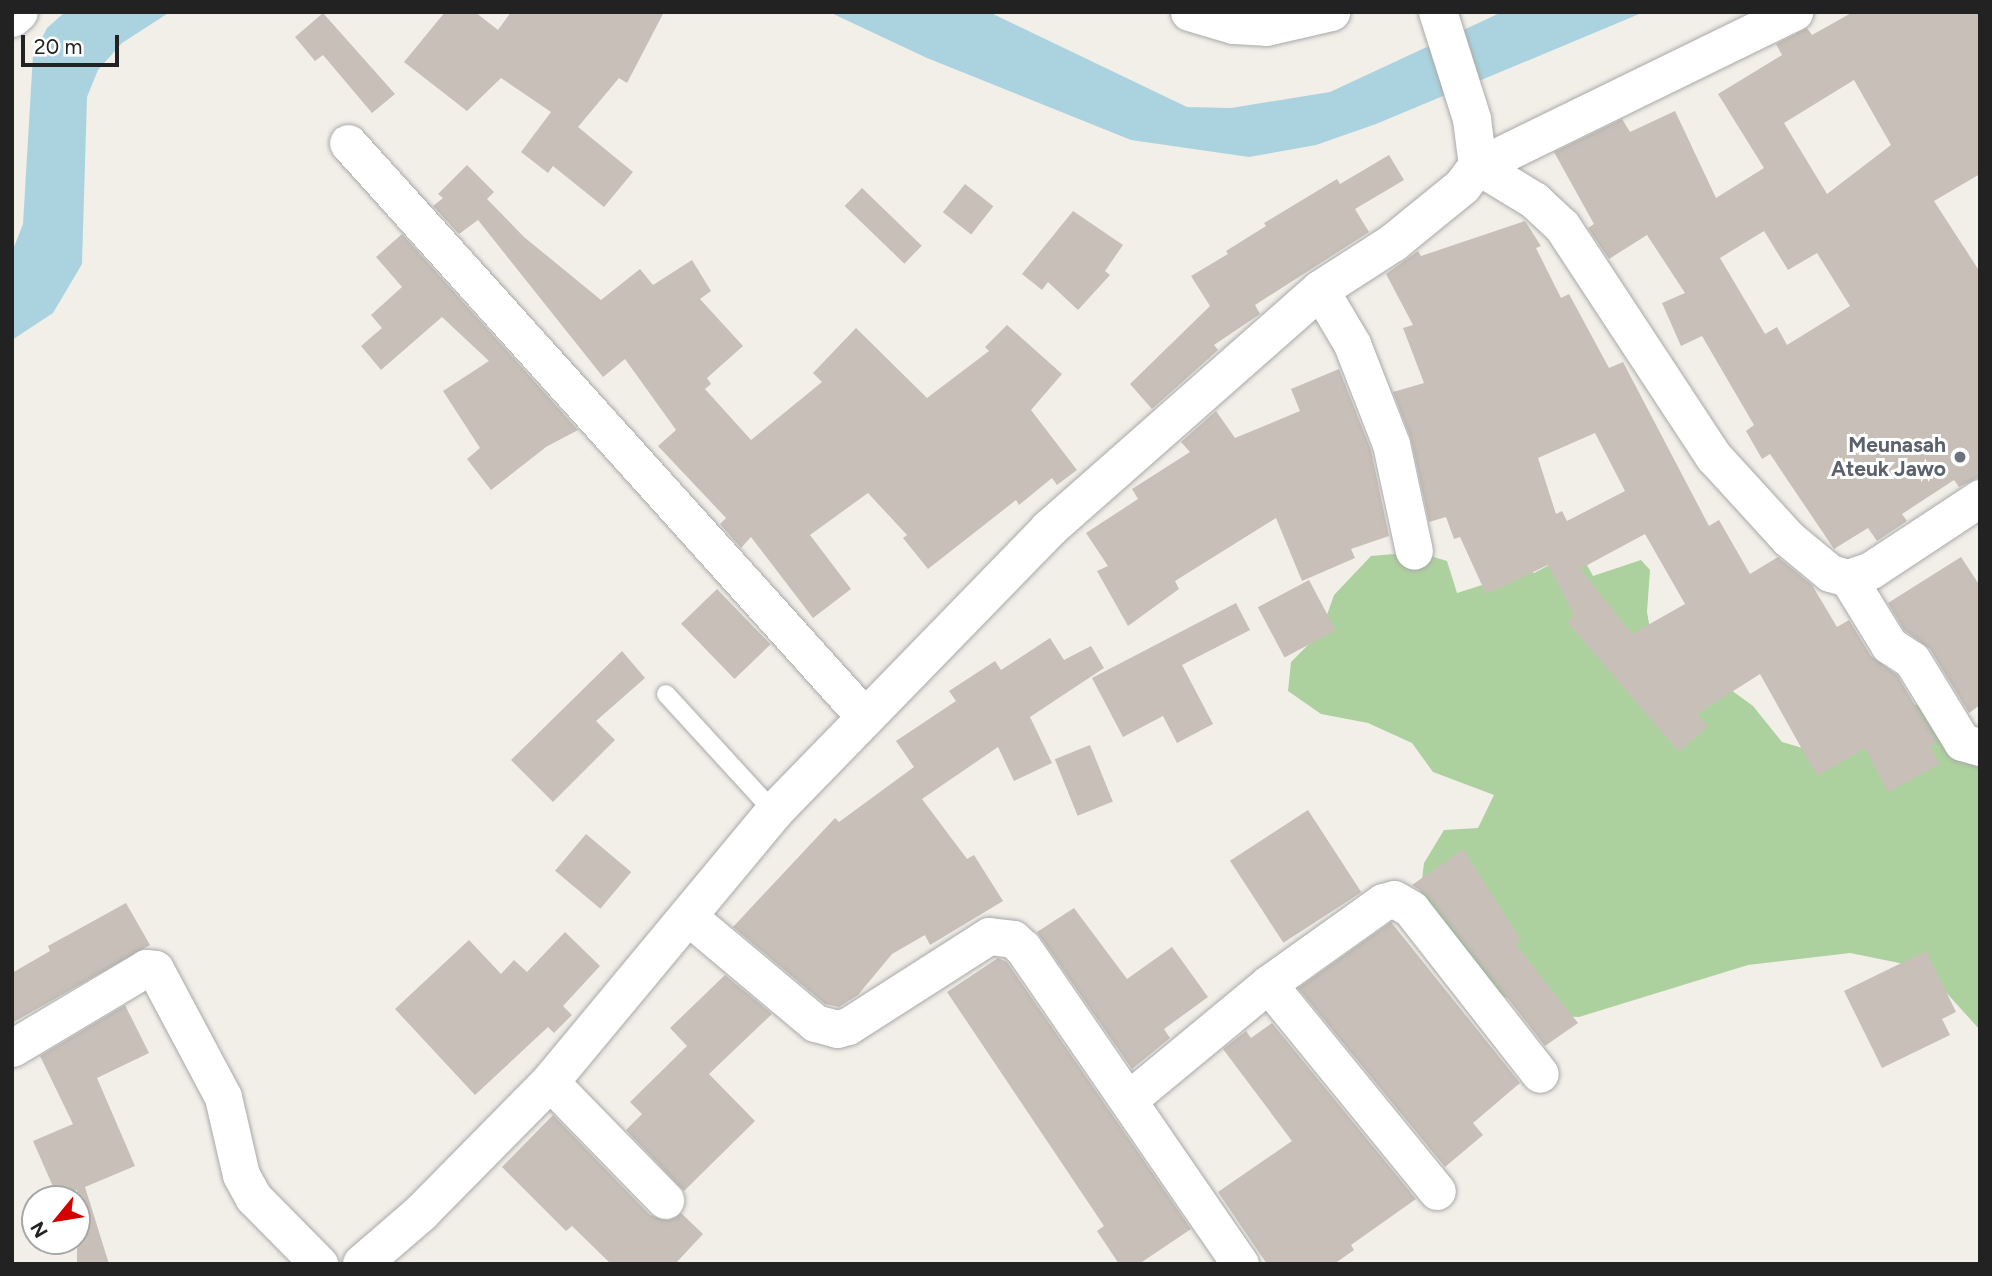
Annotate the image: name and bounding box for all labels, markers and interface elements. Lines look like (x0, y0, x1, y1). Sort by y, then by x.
scale bar (24, 21, 122, 65)
text: 20 m (34, 34, 82, 59)
place label: Meunasah Ateuk Jawo (1831, 432, 1946, 482)
marker: Meunasah Ateuk Jawo (1952, 449, 1968, 465)
north arrow (21, 1185, 91, 1255)
text: N (25, 1218, 53, 1242)

